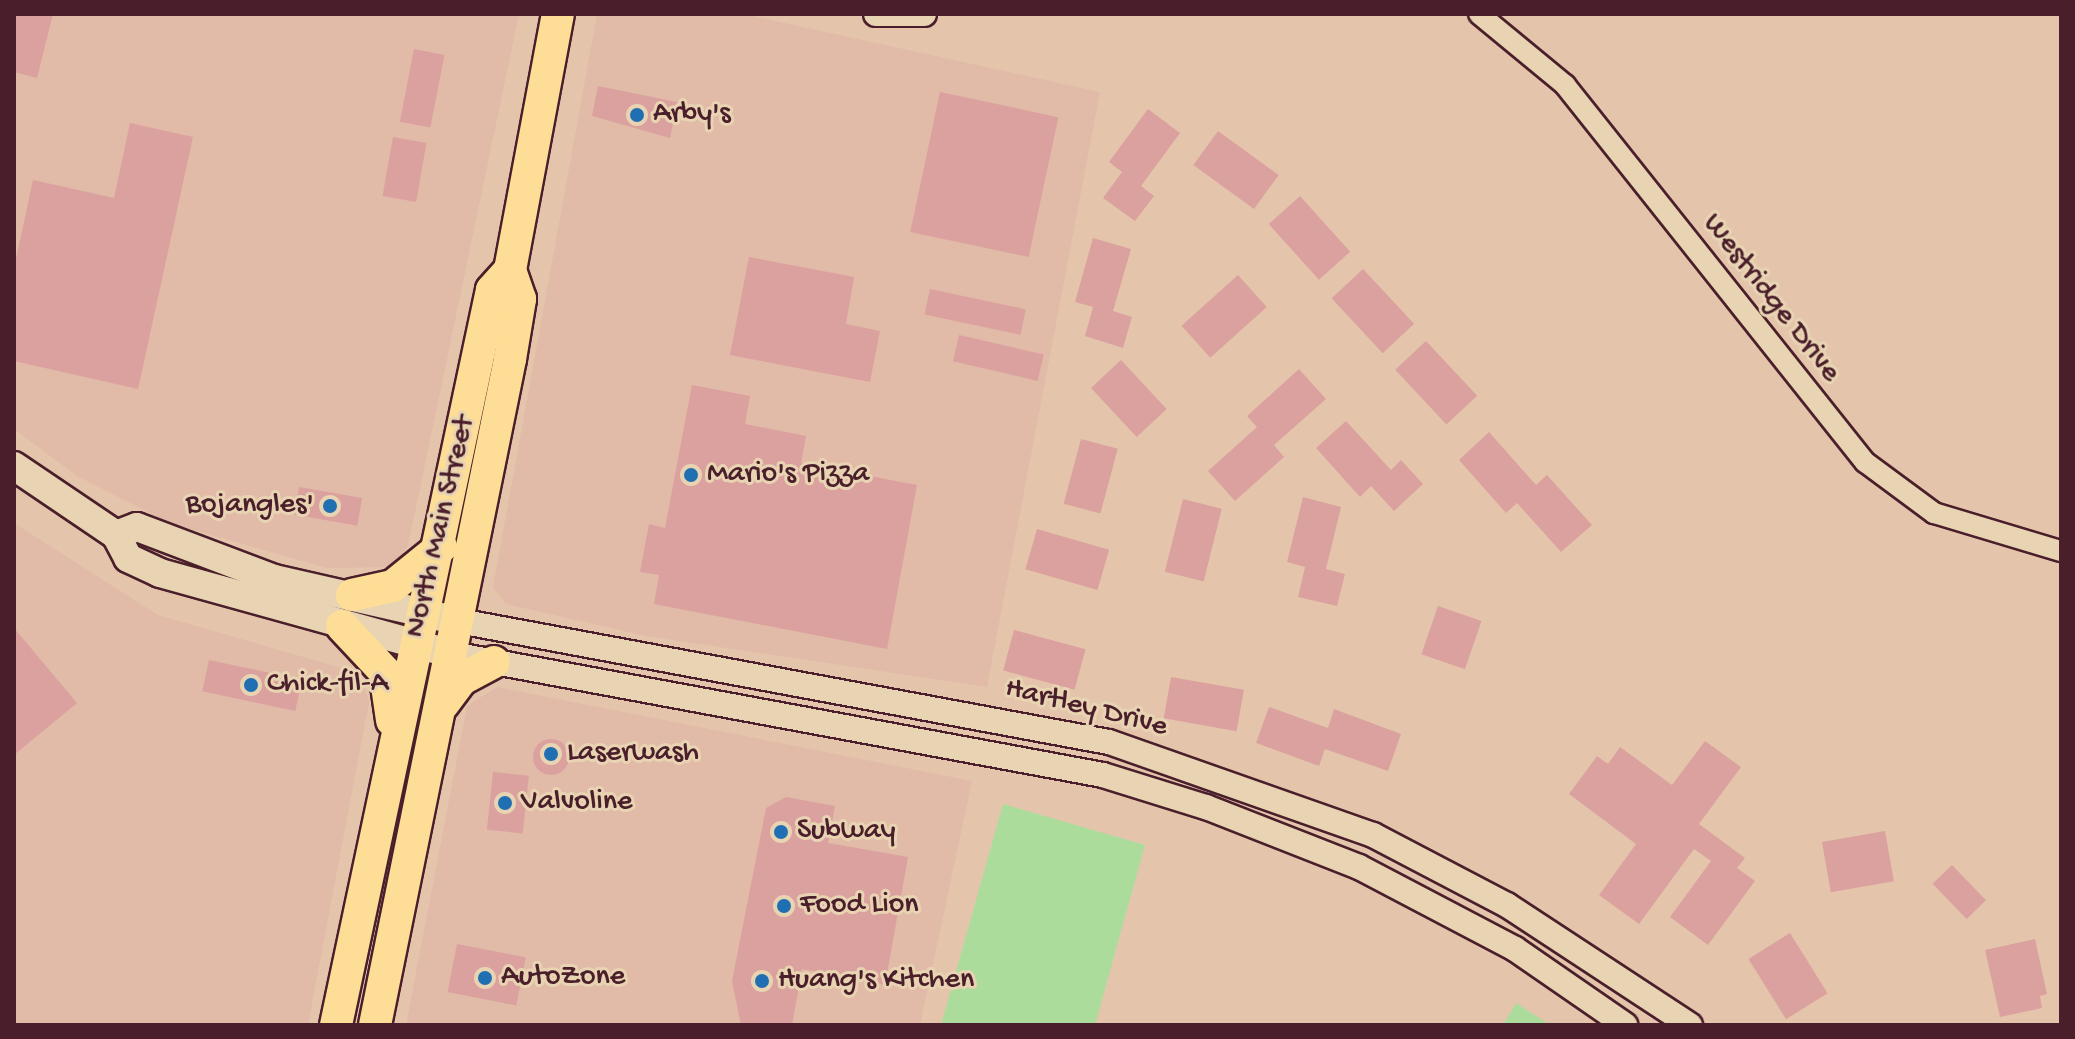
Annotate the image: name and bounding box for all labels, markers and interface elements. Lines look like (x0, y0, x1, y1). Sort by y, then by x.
place label: Arby's (653, 97, 731, 133)
marker: Arby's (628, 106, 646, 124)
street label: Westridge Drive (1693, 208, 1847, 390)
street label: North Main Street (399, 413, 485, 641)
place label: Mario's Pizza (707, 457, 869, 493)
marker: Mario's Pizza (682, 466, 700, 484)
place label: Bojangles' (186, 488, 314, 524)
marker: Bojangles' (321, 497, 339, 515)
place label: Chick-fil-A (267, 667, 388, 703)
street label: Hartley Drive (1001, 671, 1171, 747)
marker: Chick-fil-A (242, 676, 260, 694)
place label: Laserwash (567, 736, 699, 772)
marker: Laserwash (542, 745, 560, 763)
place label: Valvoline (521, 785, 633, 821)
marker: Valvoline (496, 794, 514, 812)
place label: Subway (797, 814, 895, 850)
marker: Subway (772, 823, 790, 841)
place label: Food Lion (800, 888, 919, 924)
marker: Food Lion (775, 897, 793, 915)
place label: AutoZone (501, 960, 625, 996)
place label: Huang's Kitchen (778, 963, 974, 999)
marker: AutoZone (476, 969, 494, 987)
marker: Huang's Kitchen (753, 972, 771, 990)

